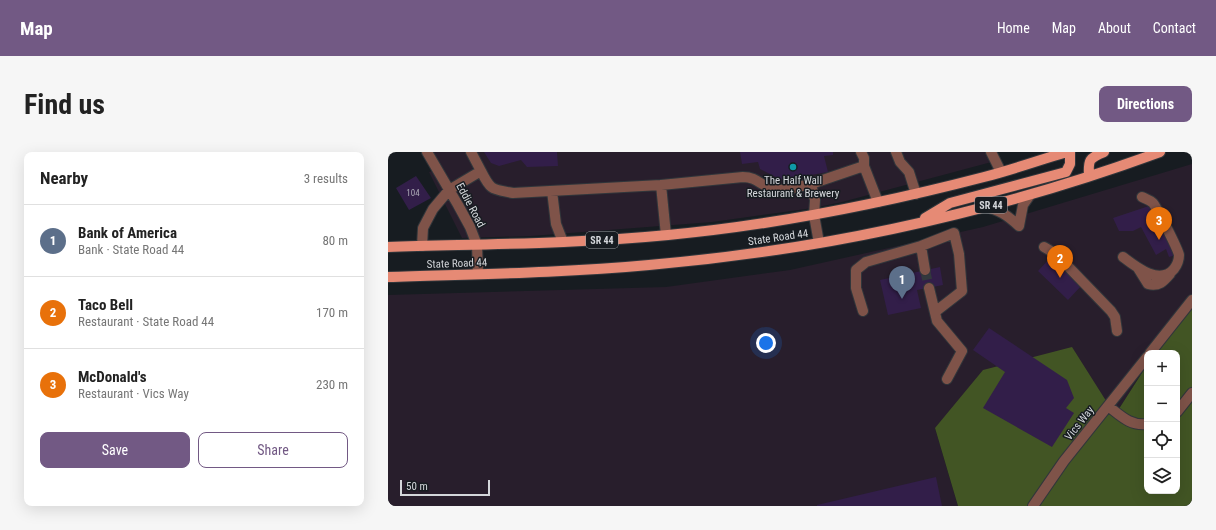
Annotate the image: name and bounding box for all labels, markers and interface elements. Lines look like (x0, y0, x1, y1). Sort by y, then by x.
text: Map (20, 17, 53, 40)
text: Home (997, 20, 1030, 36)
text: Map (1052, 20, 1076, 36)
text: About (1098, 20, 1131, 36)
text: Contact (1153, 20, 1196, 36)
button: Directions (1099, 86, 1192, 122)
text: Find us (24, 88, 105, 121)
marker: The Half Wall Restaurant & Brewery (788, 162, 798, 172)
text: Nearby (40, 168, 88, 188)
text: 3 results (304, 171, 348, 186)
place label: The Half Wall Restaurant & Brewery (747, 174, 840, 200)
street label: Eddie Road (453, 181, 488, 230)
house number: 104 (406, 188, 420, 198)
road number: SR 44 (975, 197, 1007, 213)
pin: 3 (1146, 207, 1172, 240)
text: Bank of America (78, 224, 177, 242)
street label: State Road 44 (747, 227, 810, 248)
road number: SR 44 (586, 232, 618, 248)
text: 1 (50, 233, 56, 248)
text: 80 m (322, 233, 348, 248)
text: Bank · State Road 44 (78, 242, 184, 257)
pin: 2 (1047, 245, 1073, 278)
street label: State Road 44 (426, 256, 488, 271)
pin: 1 (889, 266, 915, 299)
text: Taco Bell (78, 296, 133, 314)
text: 2 (50, 305, 56, 320)
text: 170 m (316, 305, 348, 320)
text: Restaurant · State Road 44 (78, 314, 214, 329)
your location (756, 333, 776, 353)
map controls (1144, 350, 1180, 494)
button: + (1144, 350, 1180, 386)
text: McDonald's (78, 368, 146, 386)
text: 3 (50, 377, 56, 392)
text: 230 m (316, 377, 348, 392)
text: Restaurant · Vics Way (78, 386, 189, 401)
button: − (1144, 386, 1180, 422)
street label: Vics Way (1062, 404, 1097, 443)
button: locate (1144, 422, 1180, 458)
button: Save (40, 432, 190, 468)
button: Share (198, 432, 348, 468)
button: layers (1144, 458, 1180, 494)
scale bar (400, 478, 490, 497)
text: 50 m (406, 480, 428, 493)

